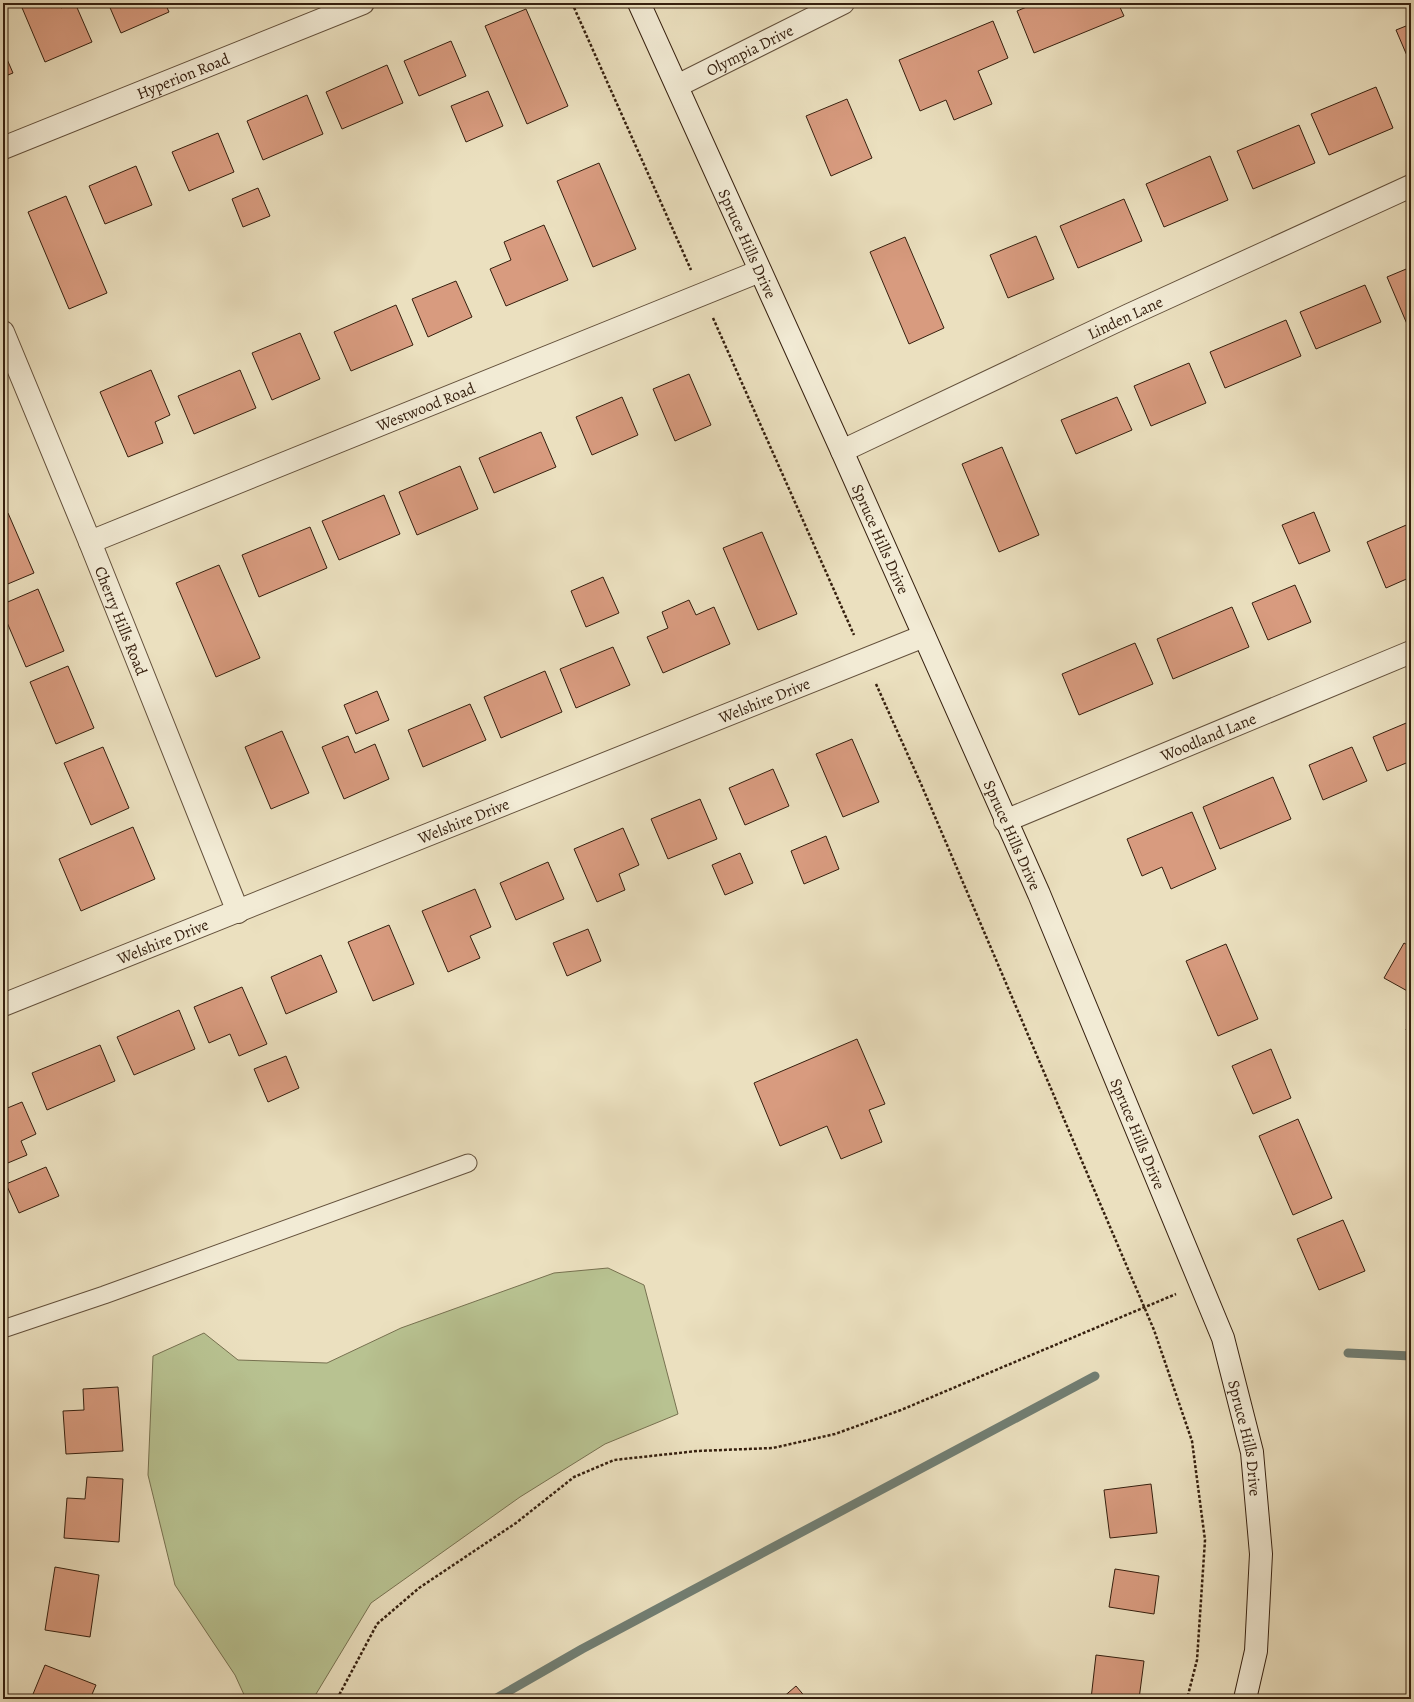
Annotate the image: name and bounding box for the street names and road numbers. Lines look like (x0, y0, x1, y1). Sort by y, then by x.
street label: Olympia Drive (702, 20, 797, 82)
street label: Hyperion Road (134, 48, 233, 105)
street label: Spruce Hills Drive (713, 185, 782, 302)
street label: Linden Lane (1084, 291, 1167, 345)
street label: Westwood Road (372, 377, 479, 437)
street label: Spruce Hills Drive (846, 481, 914, 598)
street label: Cherry Hills Road (89, 563, 152, 679)
street label: Welshire Drive (715, 673, 813, 729)
street label: Woodland Lane (1156, 708, 1260, 767)
street label: Spruce Hills Drive (978, 777, 1046, 894)
street label: Welshire Drive (414, 793, 513, 850)
street label: Welshire Drive (113, 914, 212, 970)
street label: Spruce Hills Drive (1105, 1075, 1170, 1193)
street label: Spruce Hills Drive (1222, 1378, 1266, 1497)

